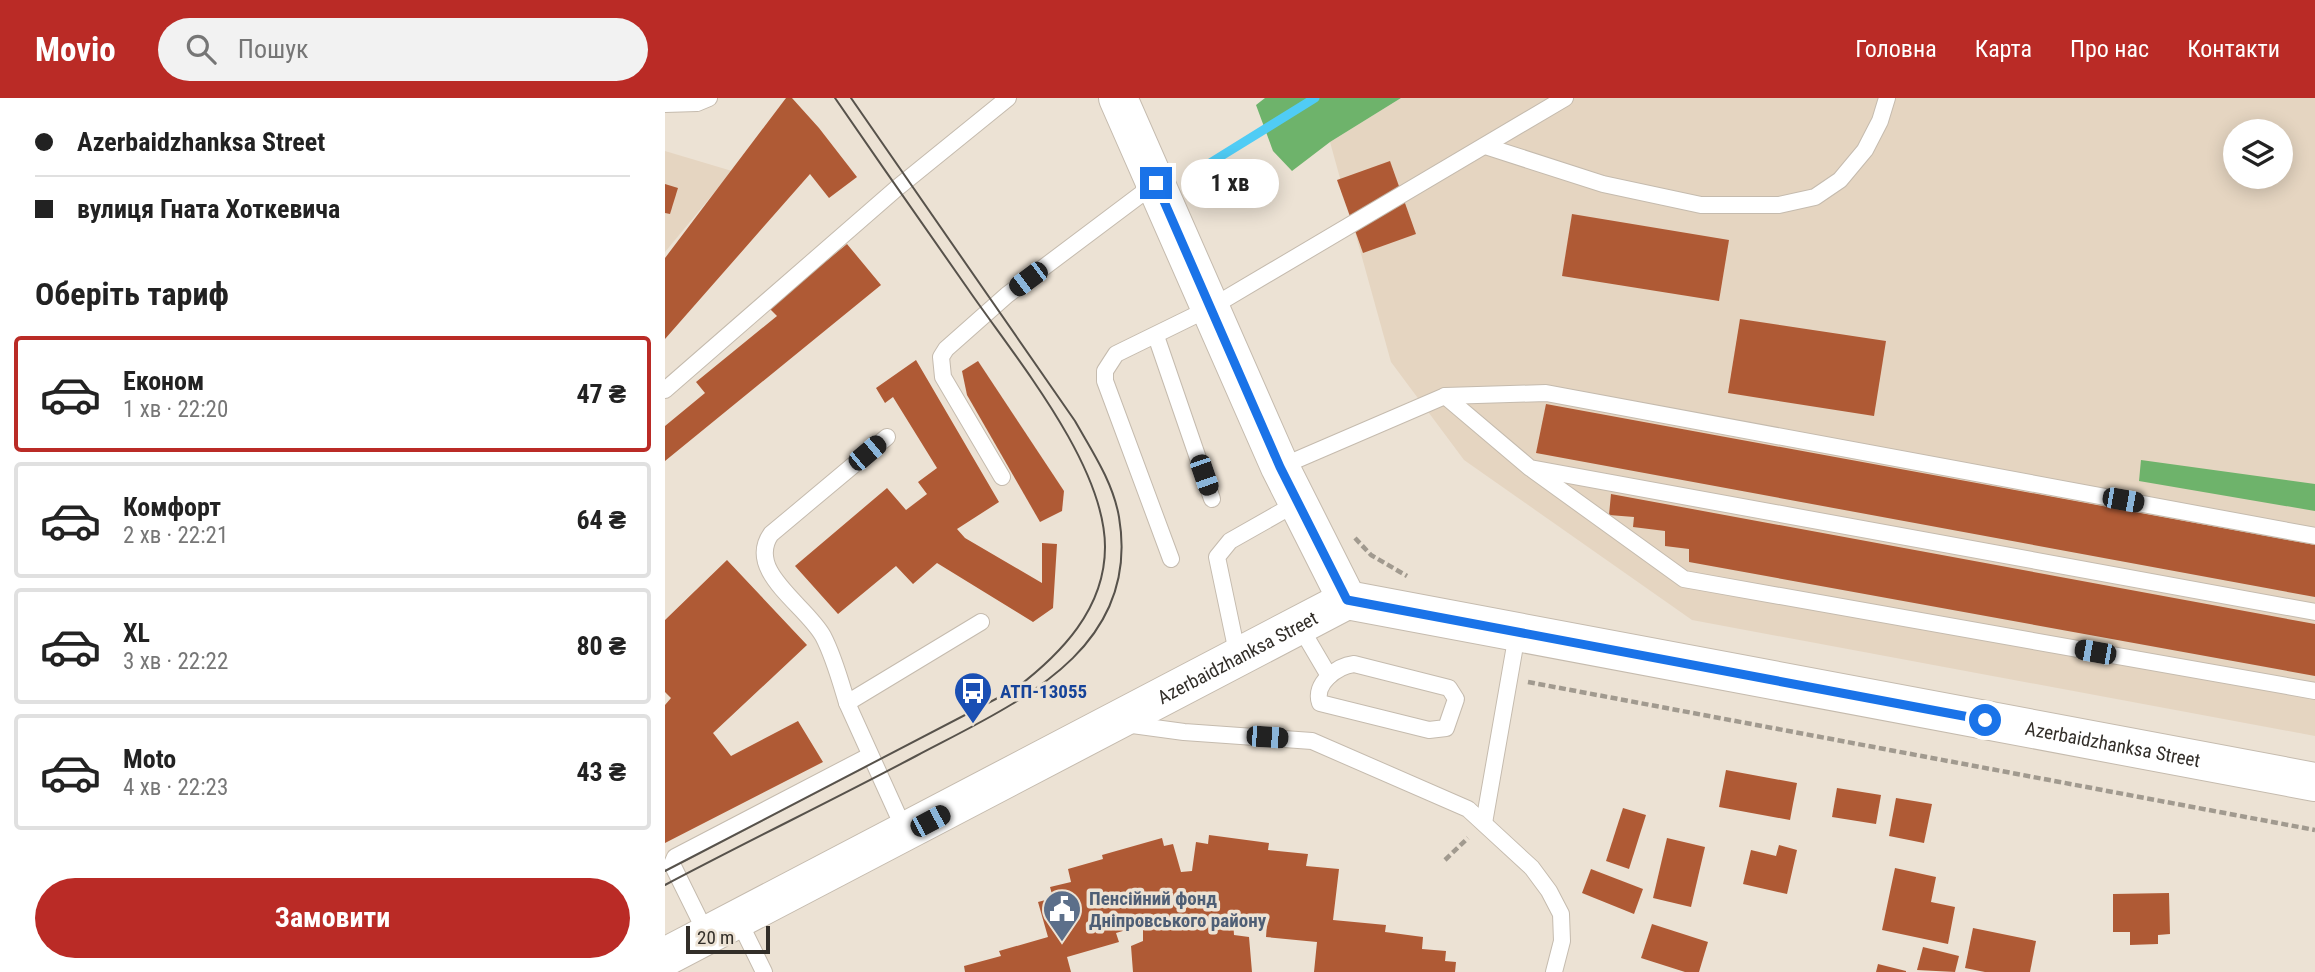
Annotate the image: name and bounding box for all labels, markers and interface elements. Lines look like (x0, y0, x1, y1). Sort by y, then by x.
search box (158, 18, 648, 81)
text: Movio (35, 30, 116, 69)
icon: search (182, 30, 220, 68)
text: Пошук (238, 34, 309, 64)
text: Головна (1855, 35, 1937, 63)
text: Карта (1975, 35, 2032, 63)
text: Про нас (2070, 35, 2149, 63)
text: Контакти (2187, 35, 2280, 63)
map controls (2223, 119, 2293, 189)
button: layers (2223, 119, 2293, 189)
text: Azerbaidzhanksa Street (77, 127, 325, 157)
callout: 1 хв (1181, 158, 1279, 208)
route end (1140, 167, 1172, 199)
text: 1 хв (1211, 170, 1249, 197)
text: вулиця Гната Хоткевича (77, 194, 340, 224)
car (1005, 258, 1052, 300)
text: Оберіть тариф (35, 275, 229, 313)
icon: car (39, 363, 102, 426)
text: Економ (123, 366, 204, 396)
text: 47 ₴ (576, 379, 626, 409)
text: 1 хв · 22:20 (123, 396, 228, 423)
car (845, 431, 890, 475)
car (1188, 452, 1221, 498)
car (2101, 486, 2146, 514)
icon: car (39, 489, 102, 552)
text: Комфорт (123, 492, 221, 522)
text: 64 ₴ (576, 505, 626, 535)
text: 2 хв · 22:21 (123, 522, 228, 549)
street label: Azerbaidzhanksa Street (1153, 606, 1321, 709)
icon: car (39, 615, 102, 678)
text: XL (123, 618, 150, 648)
text: 80 ₴ (576, 631, 626, 661)
car (2073, 638, 2118, 666)
text: 3 хв · 22:22 (123, 648, 228, 675)
bus stop icon: АТП-13055 (952, 670, 994, 725)
place label: АТП-13055 (1000, 680, 1087, 703)
route start (1969, 704, 2001, 736)
street label: Azerbaidzhanksa Street (2023, 716, 2202, 772)
car (1246, 725, 1289, 749)
icon: car (39, 741, 102, 804)
text: Moto (123, 744, 176, 774)
text: 43 ₴ (576, 757, 626, 787)
text: 4 хв · 22:23 (123, 774, 228, 801)
car (907, 802, 954, 840)
button: Замовити (35, 878, 630, 958)
place label: Пенсійний фонд Дніпровського району (1089, 887, 1267, 932)
public building icon: Пенсійний фонд Дніпровського району (1041, 888, 1083, 943)
scale bar (686, 923, 770, 955)
text: 20 m (697, 926, 734, 949)

